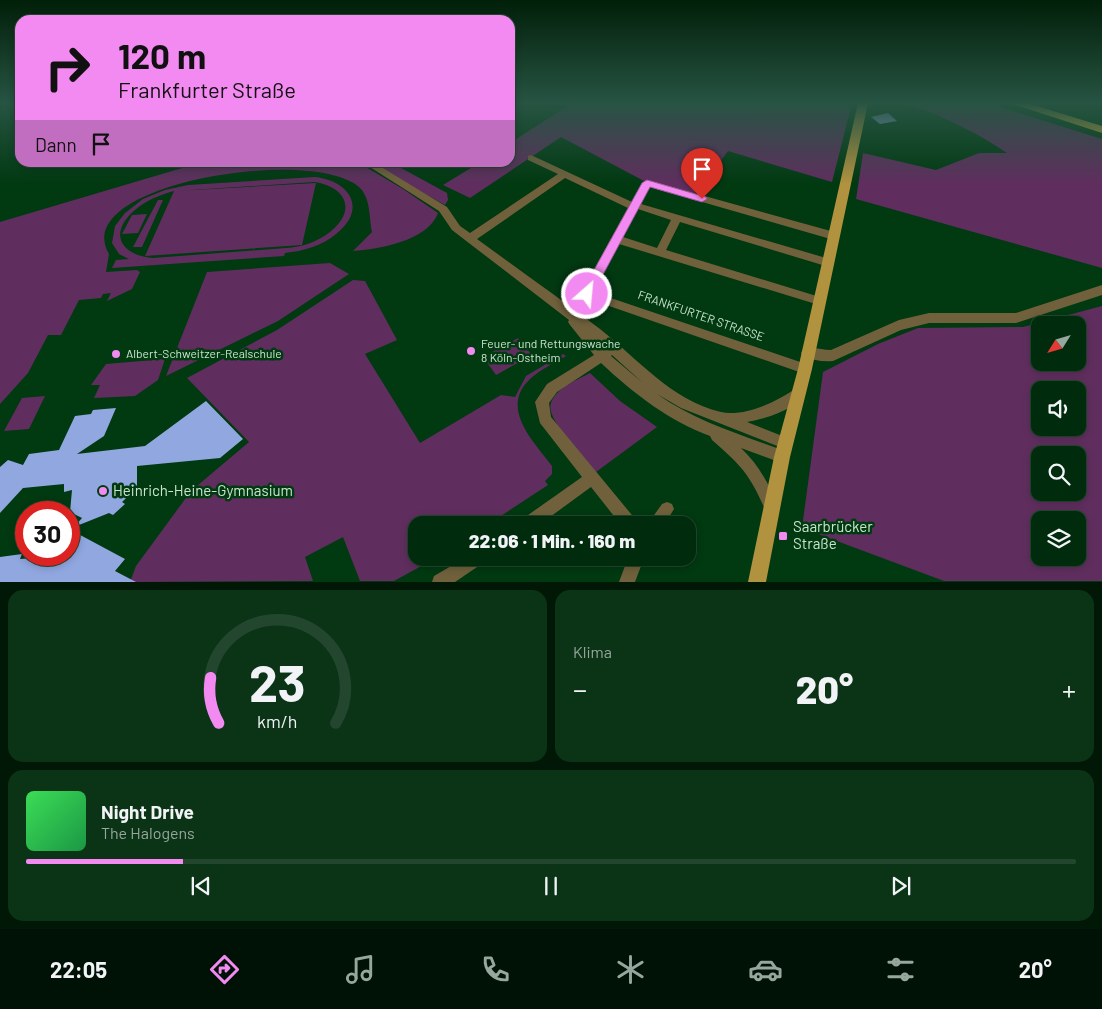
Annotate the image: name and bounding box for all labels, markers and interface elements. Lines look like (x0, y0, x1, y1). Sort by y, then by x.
text: 120 m (118, 34, 206, 76)
icon: right (35, 35, 100, 100)
text: Frankfurter Straße (118, 76, 296, 102)
icon: arrive (87, 130, 115, 158)
text: Dann (35, 133, 77, 156)
pin (681, 148, 723, 199)
icon: arrive (688, 155, 716, 183)
position arrow (560, 267, 612, 319)
street label: FRANKFURTER STRASSE (636, 287, 766, 343)
north arrow (1031, 316, 1086, 371)
map controls (1031, 316, 1086, 566)
place label: Feuer- und Rettungswache 8 Köln-Ostheim (481, 336, 620, 364)
marker: Feuer- und Rettungswache 8 Köln-Ostheim (465, 345, 477, 357)
place label: Albert-Schweitzer-Realschule (126, 346, 282, 360)
marker: Albert-Schweitzer-Realschule (110, 348, 122, 360)
button: sound (1031, 381, 1086, 436)
button: search (1031, 446, 1086, 501)
place label: Heinrich-Heine-Gymnasium (113, 481, 293, 499)
marker: Heinrich-Heine-Gymnasium (97, 485, 109, 497)
speed limit sign: 30 (15, 501, 80, 566)
button: layers (1031, 511, 1086, 566)
place label: Saarbrücker Straße (793, 517, 873, 552)
text: 22:06 · 1 Min. · 160 m (469, 529, 635, 552)
marker: Saarbrücker Straße (777, 530, 789, 542)
text: Klima (573, 642, 612, 661)
text: 23 (249, 650, 306, 712)
text: 20° (796, 666, 853, 712)
text: − (573, 672, 587, 706)
text: + (1062, 672, 1076, 706)
text: km/h (257, 710, 298, 732)
text: Night Drive (101, 800, 194, 823)
text: The Halogens (101, 823, 195, 842)
icon: previous (187, 872, 215, 900)
icon: pause (537, 872, 565, 900)
icon: next (887, 872, 915, 900)
icon: directions (207, 952, 242, 987)
icon: music (343, 952, 378, 987)
icon: phone (478, 952, 513, 987)
icon: climate (613, 952, 648, 987)
icon: car (748, 952, 783, 987)
icon: filters (883, 952, 918, 987)
text: 22:05 (50, 956, 107, 982)
text: 20° (1019, 956, 1052, 982)

